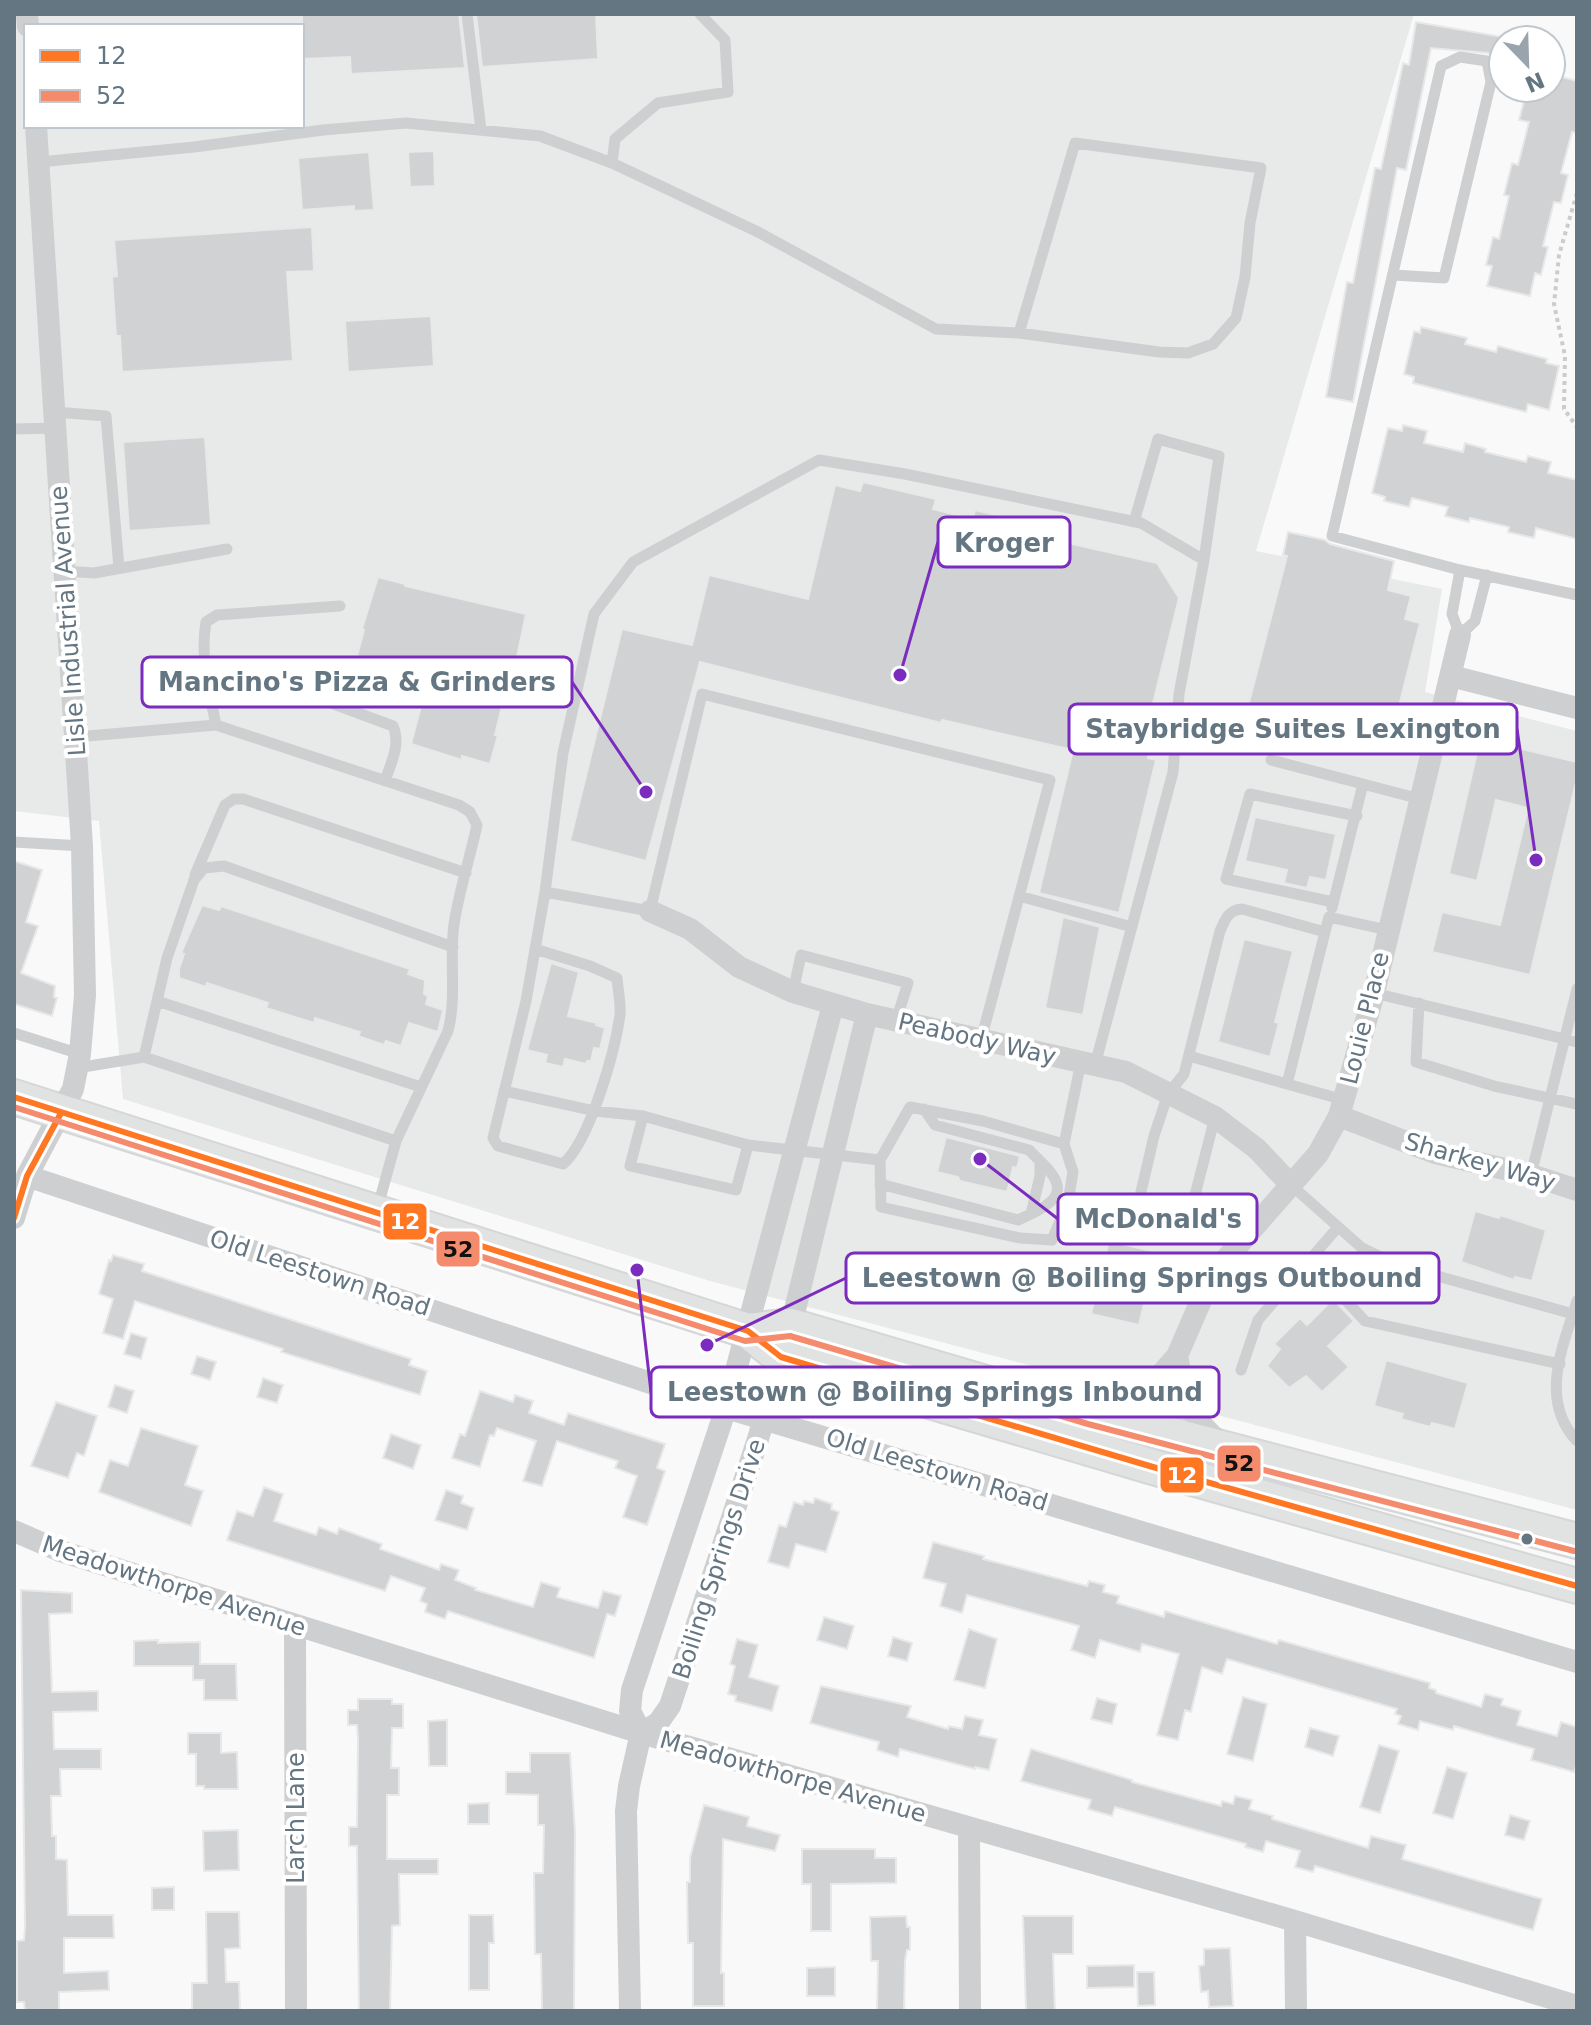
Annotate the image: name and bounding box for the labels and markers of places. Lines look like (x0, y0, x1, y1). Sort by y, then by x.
callout: Kroger (938, 517, 1070, 567)
callout: Mancino's Pizza & Grinders (142, 657, 572, 707)
callout: Staybridge Suites Lexington (1069, 704, 1517, 754)
callout: McDonald's (1058, 1194, 1257, 1244)
callout: Leestown @ Boiling Springs Outbound (846, 1253, 1439, 1303)
callout: Leestown @ Boiling Springs Inbound (651, 1367, 1219, 1417)
unlabelled marker (1519, 1531, 1535, 1547)

